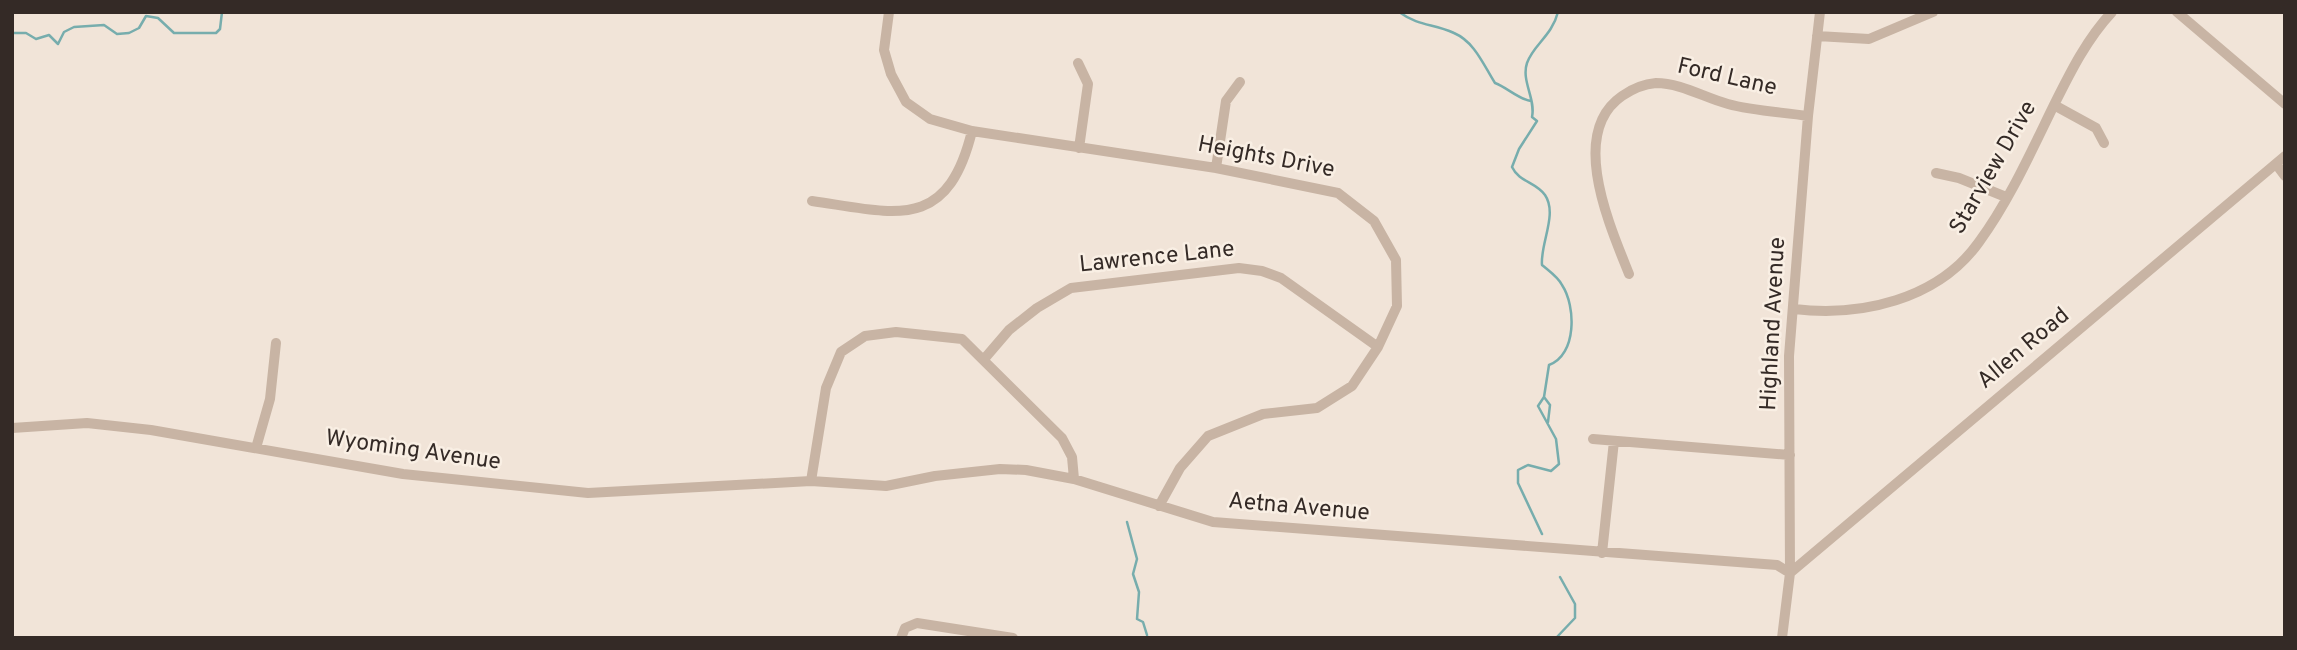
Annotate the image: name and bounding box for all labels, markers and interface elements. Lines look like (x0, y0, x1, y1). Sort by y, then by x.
street label: Ford Lane (1674, 52, 1780, 104)
street label: Starview Drive (1944, 96, 2044, 240)
street label: Heights Drive (1195, 130, 1337, 186)
street label: Lawrence Lane (1078, 235, 1236, 281)
street label: Highland Avenue (1755, 236, 1793, 412)
street label: Allen Road (1972, 302, 2076, 396)
street label: Wyoming Avenue (323, 424, 503, 478)
street label: Aetna Avenue (1227, 487, 1371, 529)

